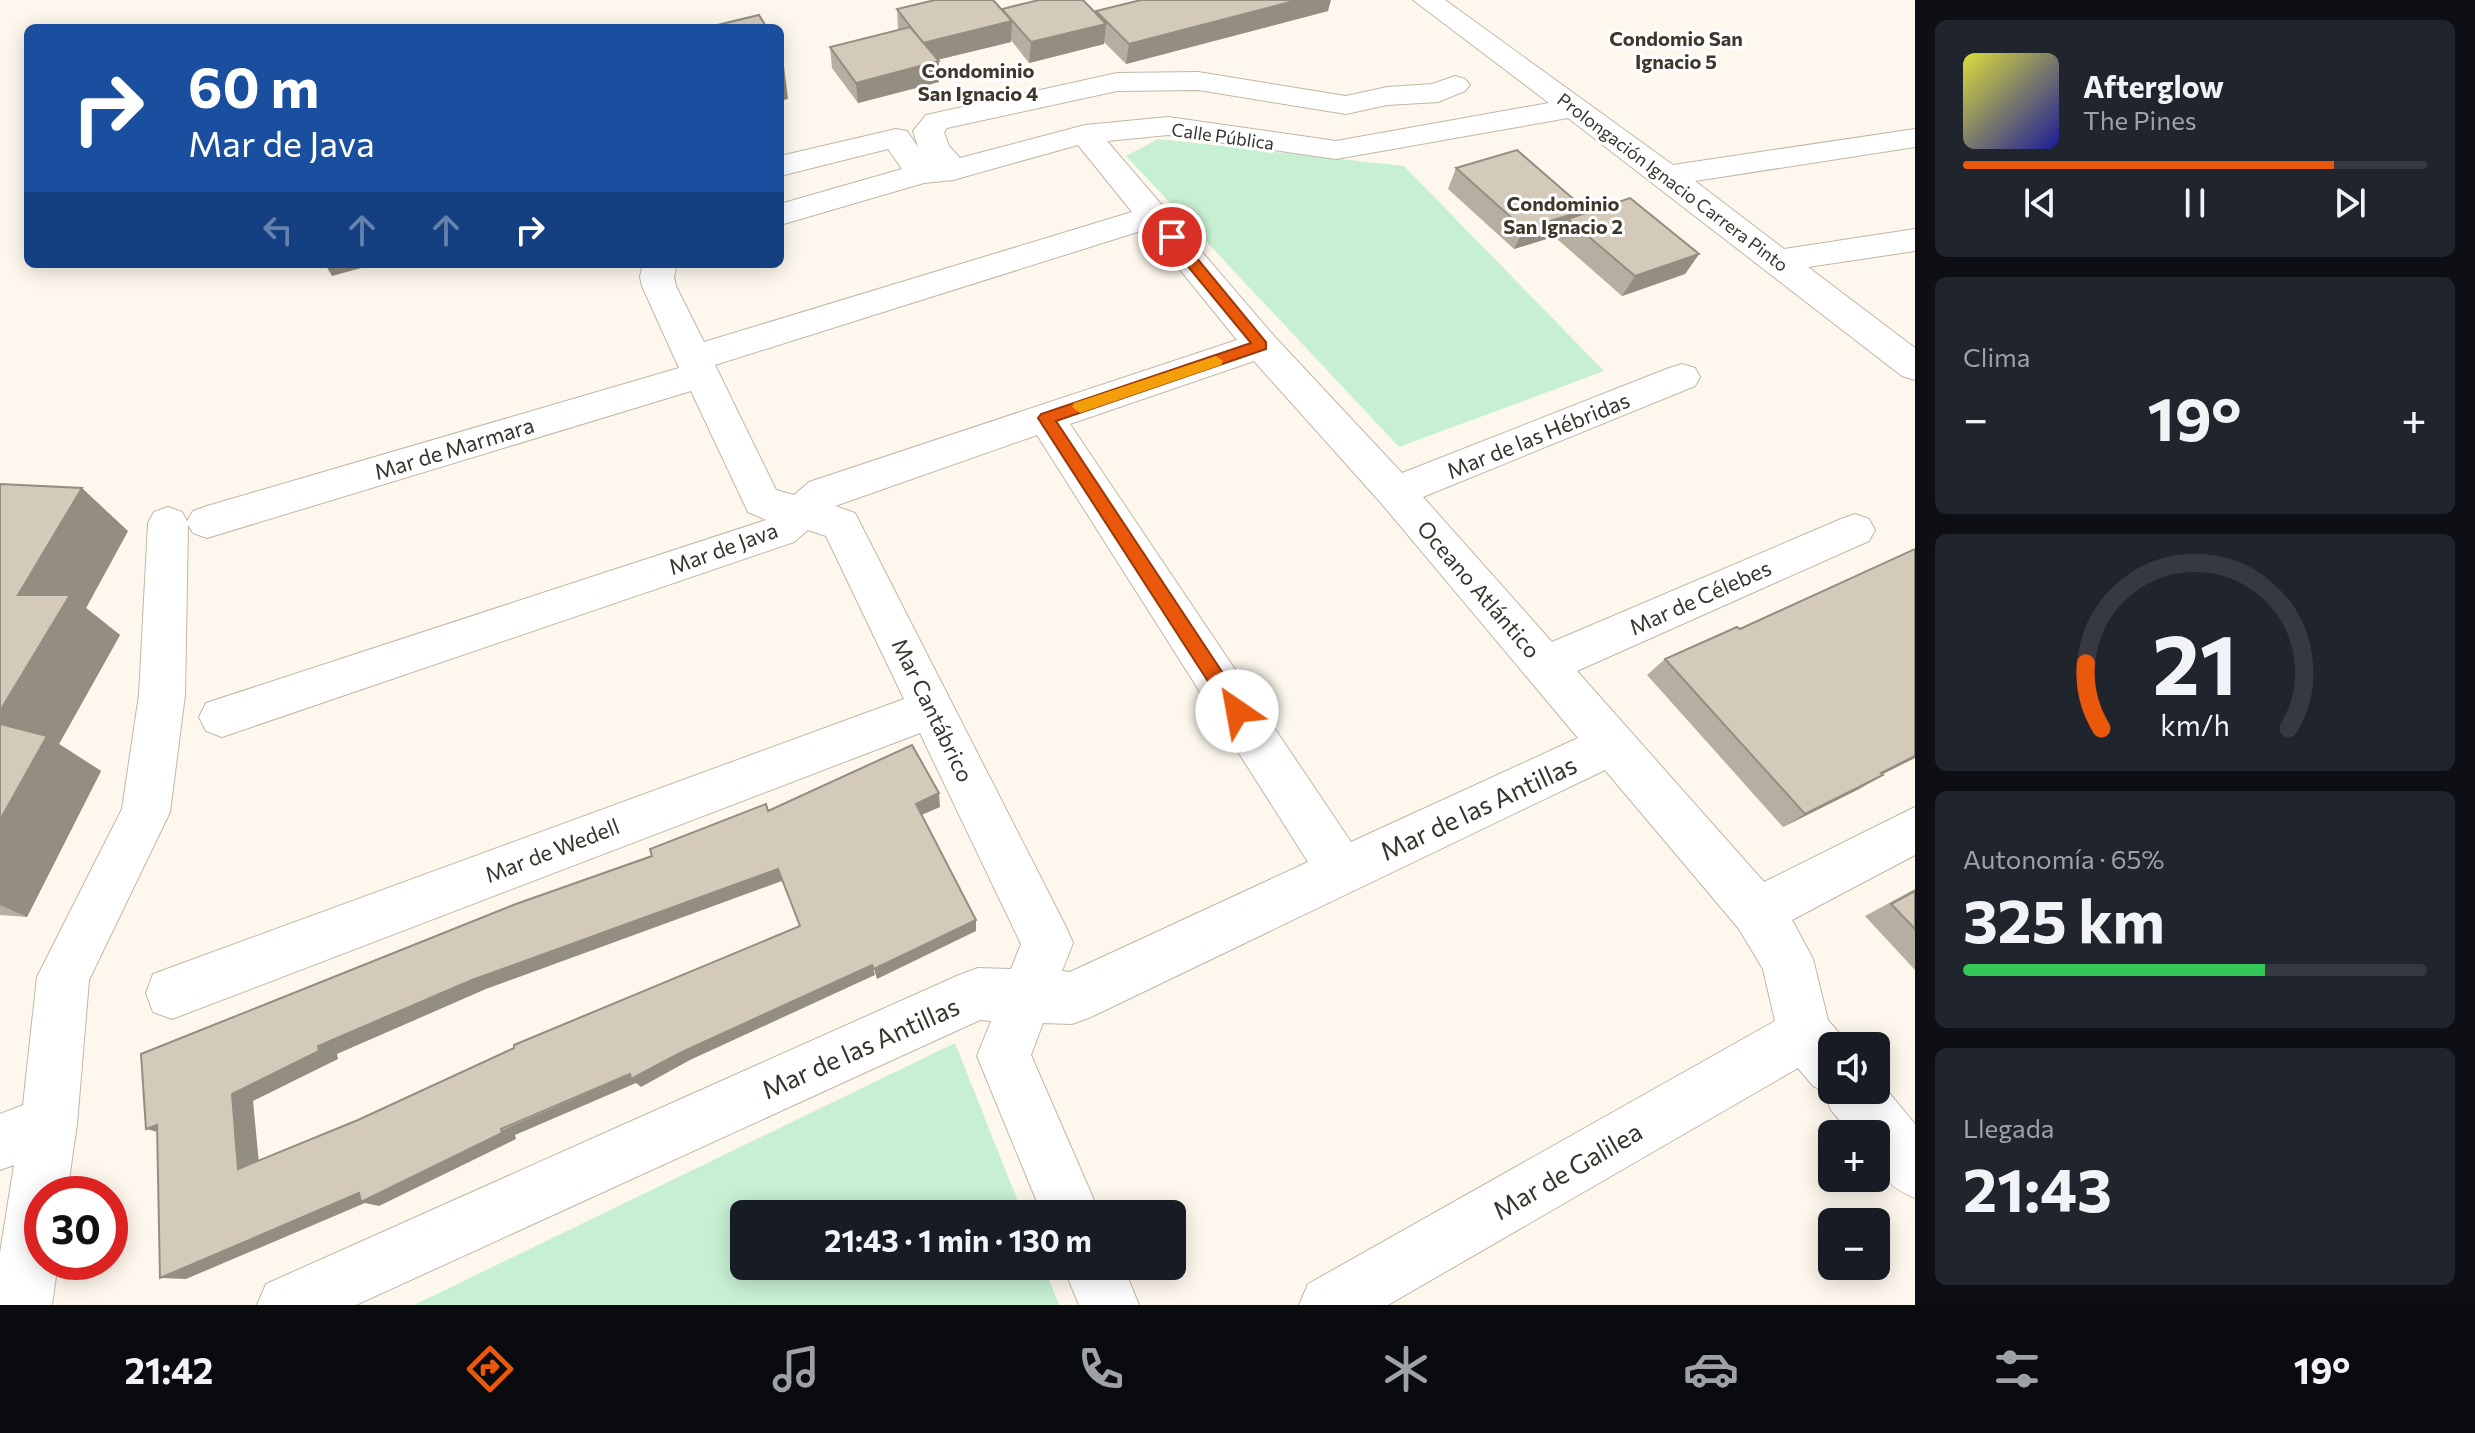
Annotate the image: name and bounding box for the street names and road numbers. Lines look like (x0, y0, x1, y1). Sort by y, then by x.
street label: Prolongación Ignacio Carrera Pinto (1553, 88, 1793, 276)
street label: Calle Pública (1170, 118, 1276, 154)
street label: Mar de las Hébridas (1443, 386, 1633, 484)
street label: Mar de Marmara (371, 411, 537, 485)
street label: Oceano Atlántico (1412, 515, 1546, 663)
street label: Mar de Java (665, 516, 781, 580)
street label: Mar de Célebes (1625, 554, 1775, 640)
street label: Mar Cantábrico (887, 634, 979, 786)
street label: Mar de las Antillas (1375, 748, 1581, 866)
street label: Mar de Wedell (481, 812, 623, 888)
street label: Mar de las Antillas (756, 989, 964, 1105)
street label: Mar de Galilea (1487, 1115, 1647, 1225)

